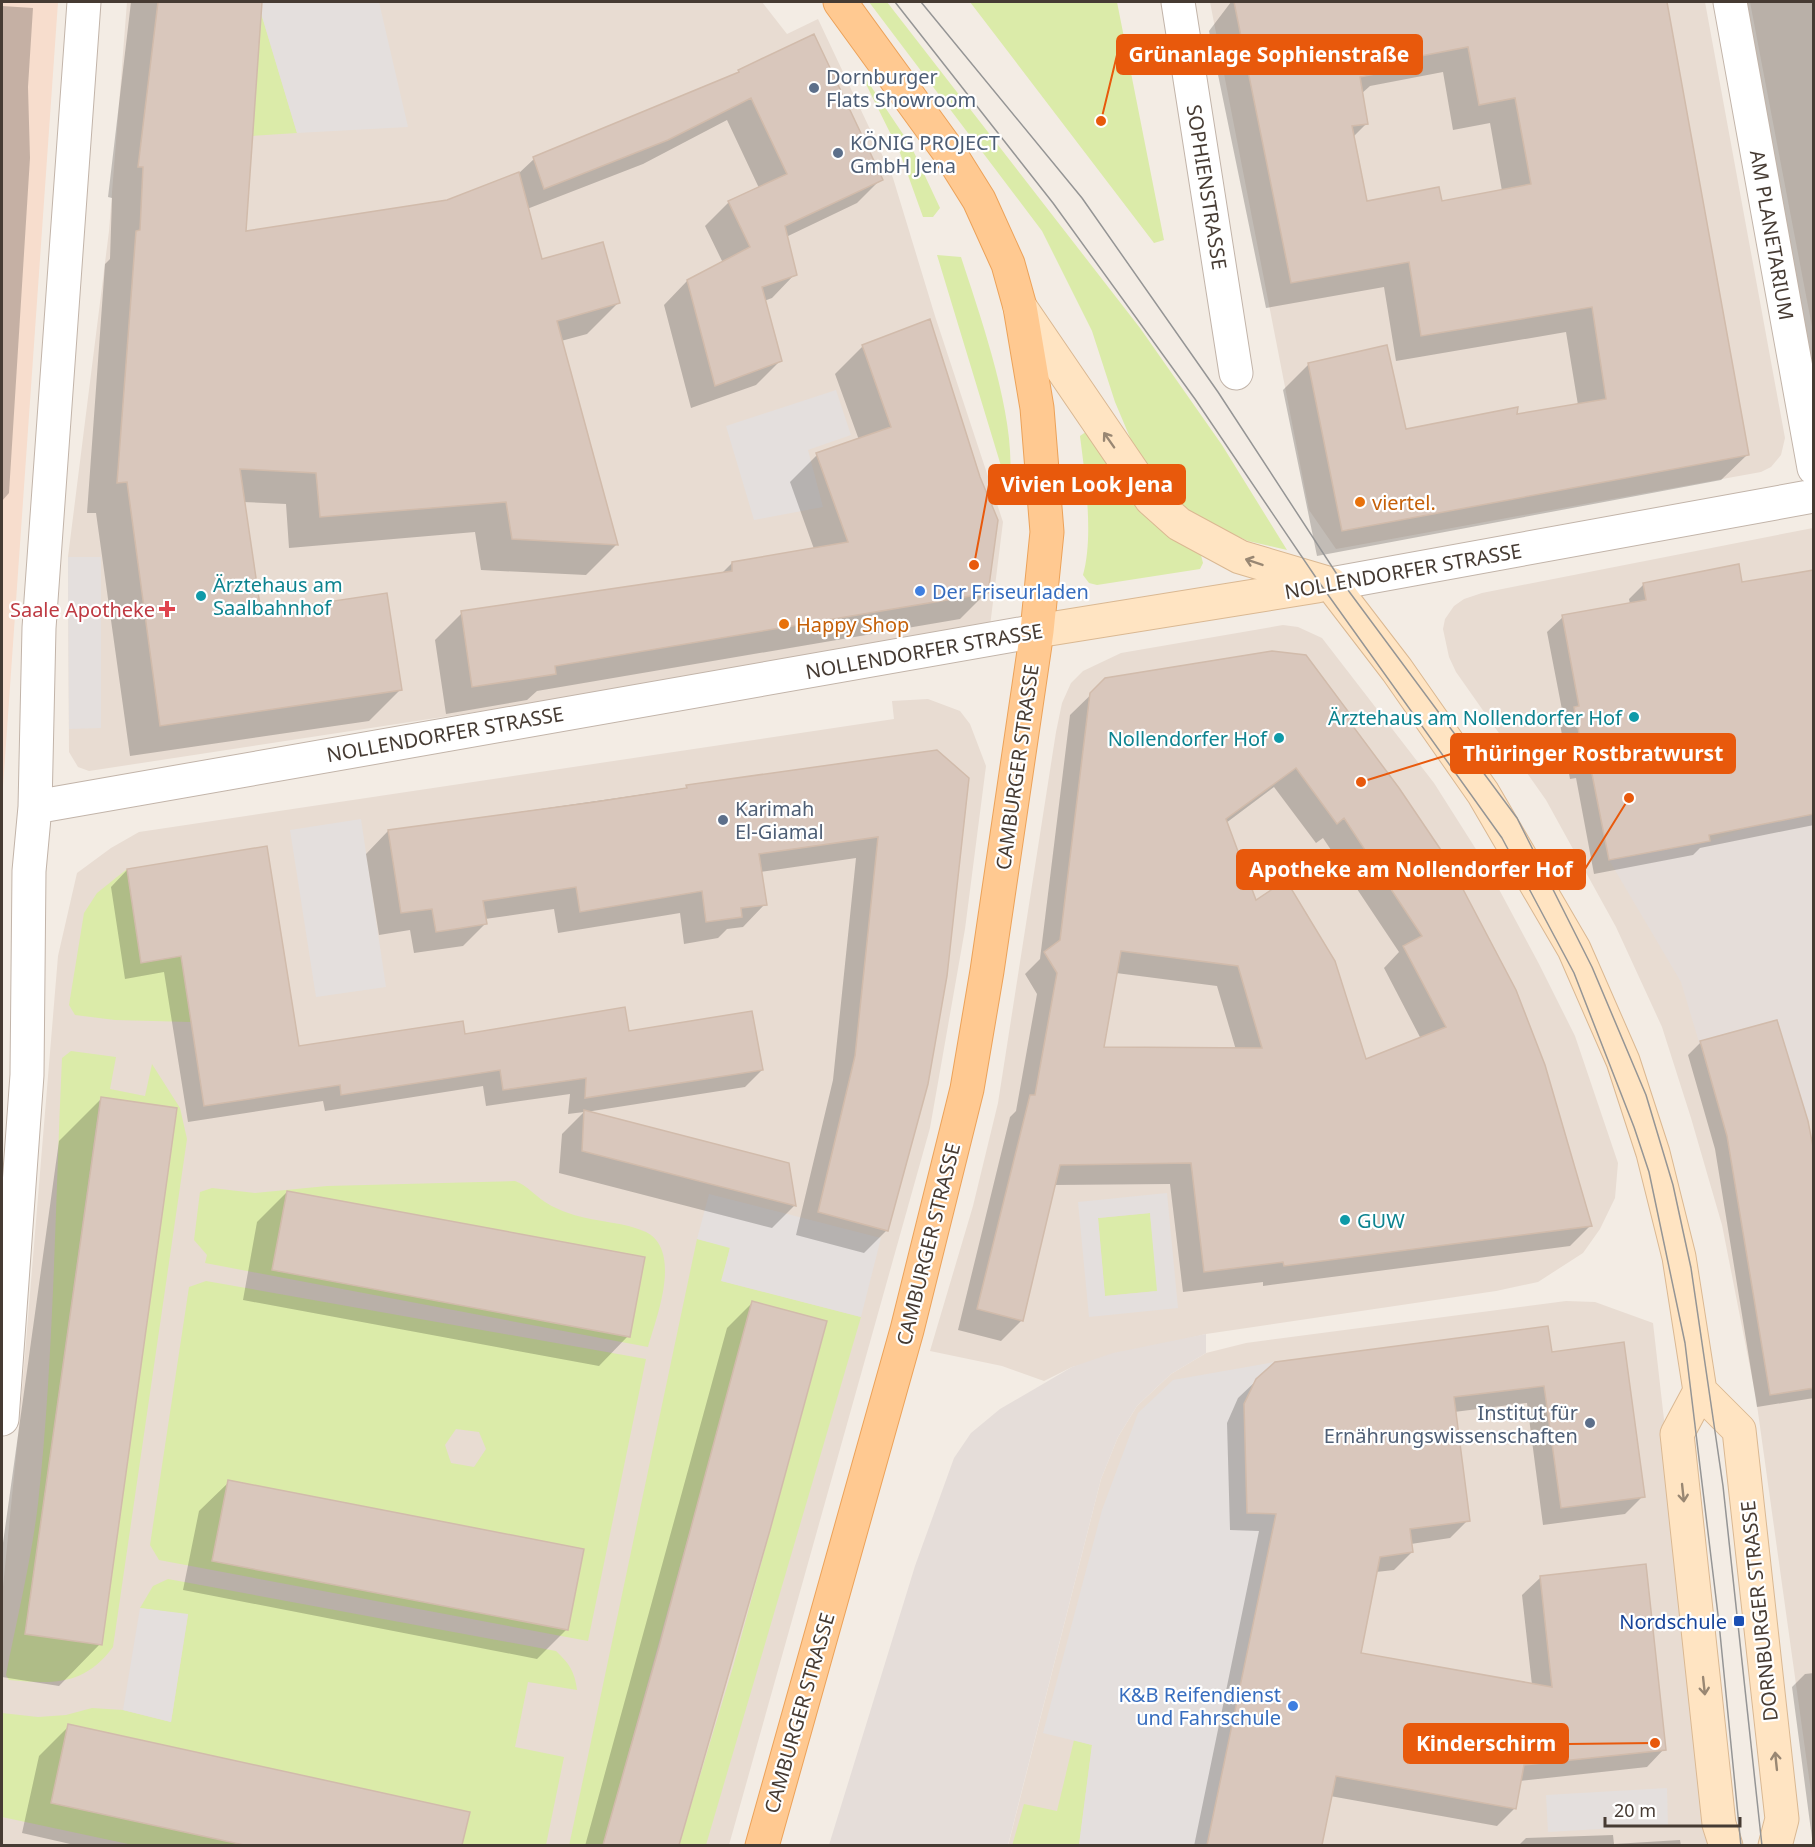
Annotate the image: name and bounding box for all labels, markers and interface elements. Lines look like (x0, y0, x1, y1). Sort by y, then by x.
callout: Grünanlage Sophienstraße (1117, 35, 1422, 74)
text: Grünanlage Sophienstraße (1129, 40, 1409, 68)
place label: Dornburger Flats Showroom (826, 63, 976, 113)
marker: Dornburger Flats Showroom (807, 81, 821, 95)
street label: SOPHIENSTRASSE (1181, 102, 1233, 272)
place label: KÖNIG PROJECT GmbH Jena (850, 129, 1000, 179)
marker: KÖNIG PROJECT GmbH Jena (831, 146, 845, 160)
street label: AM PLANETARIUM (1744, 148, 1800, 322)
one-way arrow (1103, 432, 1115, 448)
callout: Vivien Look Jena (989, 465, 1185, 504)
text: Vivien Look Jena (1001, 470, 1173, 498)
place label: viertel. (1372, 489, 1436, 516)
marker: viertel. (1353, 495, 1367, 509)
street label: NOLLENDORFER STRASSE (1282, 537, 1524, 605)
one-way arrow (1245, 556, 1264, 567)
place label: Ärztehaus am Saalbahnhof (213, 571, 343, 621)
place label: Der Friseurladen (932, 578, 1089, 605)
marker: Der Friseurladen (913, 584, 927, 598)
marker: Ärztehaus am Saalbahnhof (194, 589, 208, 603)
place label: Saale Apotheke (10, 596, 155, 623)
marker: Saale Apotheke (160, 602, 174, 616)
place label: Happy Shop (796, 611, 909, 638)
marker: Happy Shop (777, 617, 791, 631)
street label: NOLLENDORFER STRASSE (803, 617, 1045, 685)
street label: CAMBURGER STRASSE (989, 662, 1045, 872)
street label: NOLLENDORFER STRASSE (324, 700, 566, 768)
place label: Ärztehaus am Nollendorfer Hof (1328, 704, 1623, 731)
marker: Ärztehaus am Nollendorfer Hof (1627, 710, 1641, 724)
place label: Nollendorfer Hof (1108, 725, 1268, 752)
marker: Nollendorfer Hof (1272, 731, 1286, 745)
callout: Thüringer Rostbratwurst (1451, 734, 1735, 773)
text: Thüringer Rostbratwurst (1463, 739, 1723, 767)
place label: Karimah El-Giamal (735, 795, 824, 845)
marker: Karimah El-Giamal (716, 813, 730, 827)
callout: Apotheke am Nollendorfer Hof (1237, 850, 1585, 889)
text: Apotheke am Nollendorfer Hof (1249, 855, 1575, 883)
street label: CAMBURGER STRASSE (890, 1140, 966, 1348)
place label: GUW (1357, 1207, 1405, 1234)
marker: GUW (1338, 1213, 1352, 1227)
place label: Institut für Ernährungswissenschaften (1324, 1399, 1578, 1449)
marker: Institut für Ernährungswissenschaften (1583, 1416, 1597, 1430)
one-way arrow (1678, 1482, 1689, 1502)
street label: DORNBURGER STRASSE (1734, 1499, 1784, 1723)
place label: Nordschule (1619, 1608, 1727, 1635)
street label: CAMBURGER STRASSE (757, 1610, 841, 1816)
marker: Nordschule (1732, 1614, 1746, 1628)
one-way arrow (1699, 1676, 1710, 1696)
place label: K&B Reifendienst und Fahrschule (1118, 1681, 1281, 1731)
marker: K&B Reifendienst und Fahrschule (1286, 1699, 1300, 1713)
callout: Kinderschirm (1404, 1724, 1568, 1763)
text: Kinderschirm (1416, 1729, 1556, 1757)
one-way arrow (1770, 1751, 1781, 1771)
scale bar (1605, 1790, 1740, 1828)
text: 20 m (1614, 1798, 1656, 1822)

